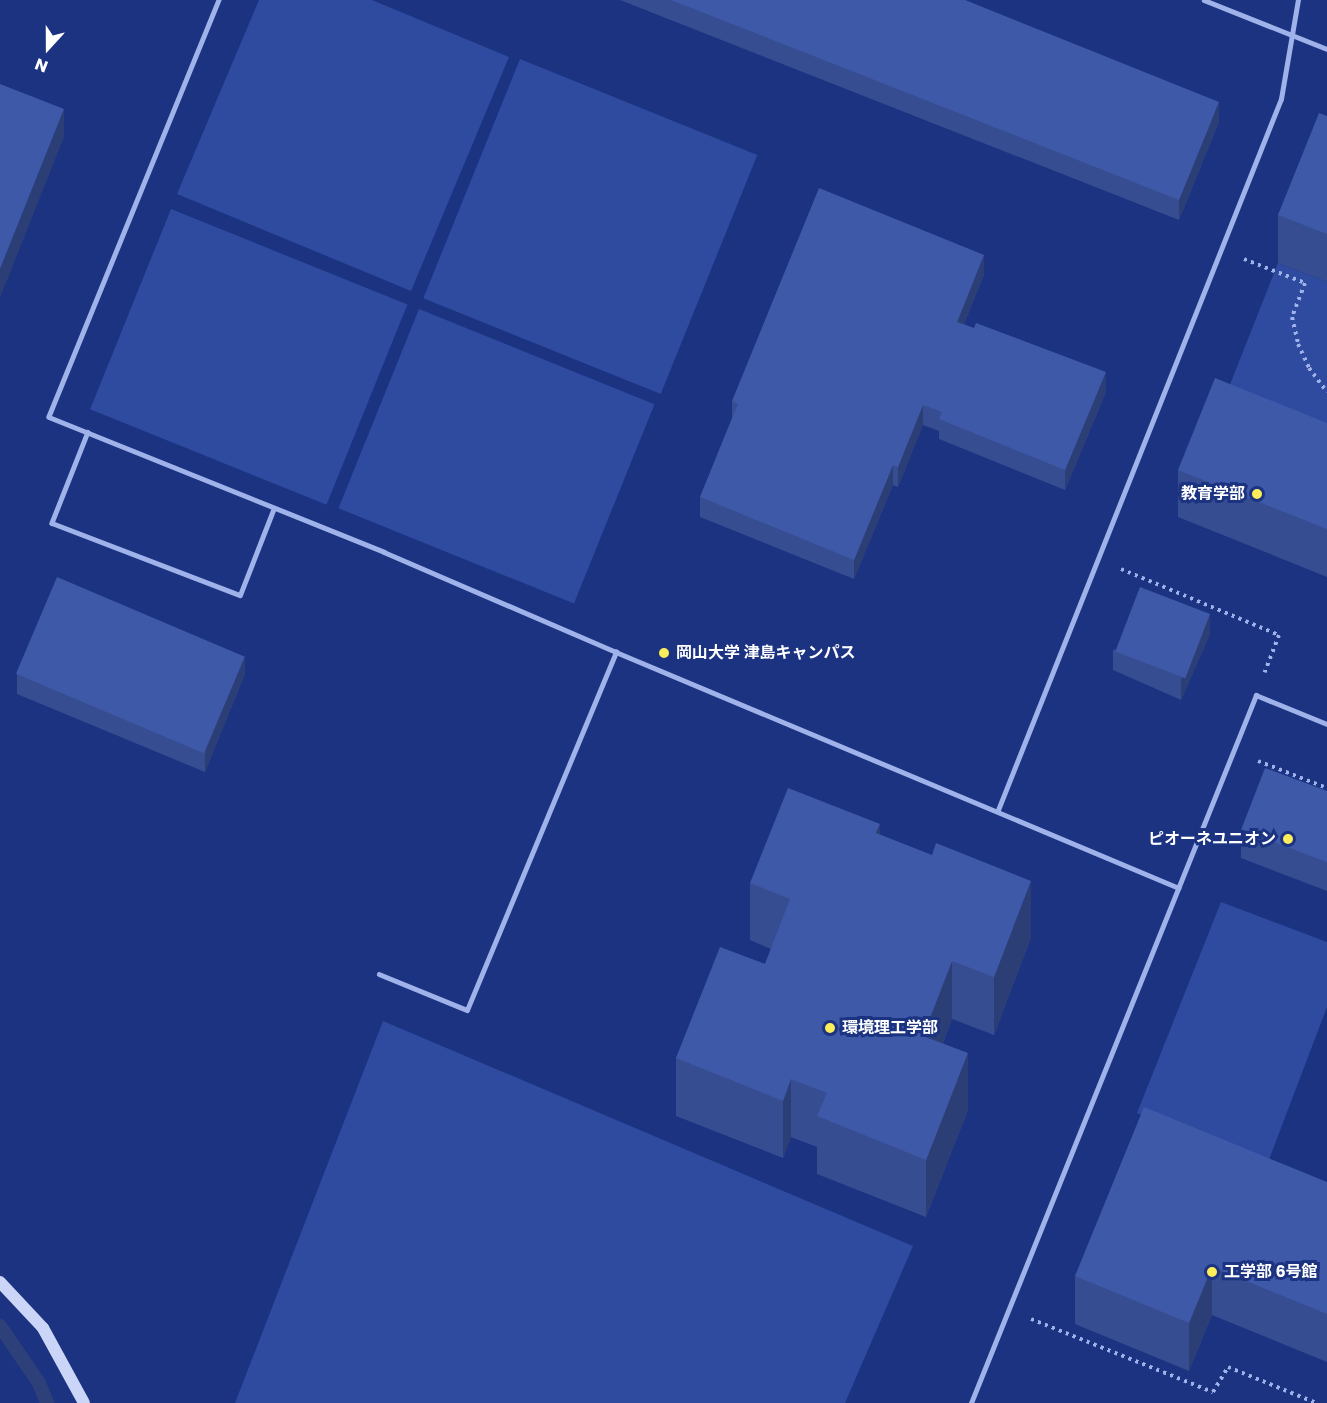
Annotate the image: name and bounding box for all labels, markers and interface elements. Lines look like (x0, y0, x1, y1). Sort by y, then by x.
north arrow (18, 18, 78, 78)
text: N (32, 52, 51, 78)
place label: 教育学部 (1181, 484, 1245, 504)
marker: 教育学部 (1250, 487, 1264, 501)
place label: 岡山大学 津島キャンパス (676, 643, 855, 663)
marker: 岡山大学 津島キャンパス (657, 646, 671, 660)
place label: ピオーネユニオン (1148, 829, 1276, 849)
marker: ピオーネユニオン (1281, 832, 1295, 846)
place label: 環境理工学部 (842, 1018, 938, 1038)
marker: 環境理工学部 (823, 1021, 837, 1035)
place label: 工学部 6号館 (1224, 1262, 1318, 1282)
marker: 工学部 6号館 (1205, 1265, 1219, 1279)

